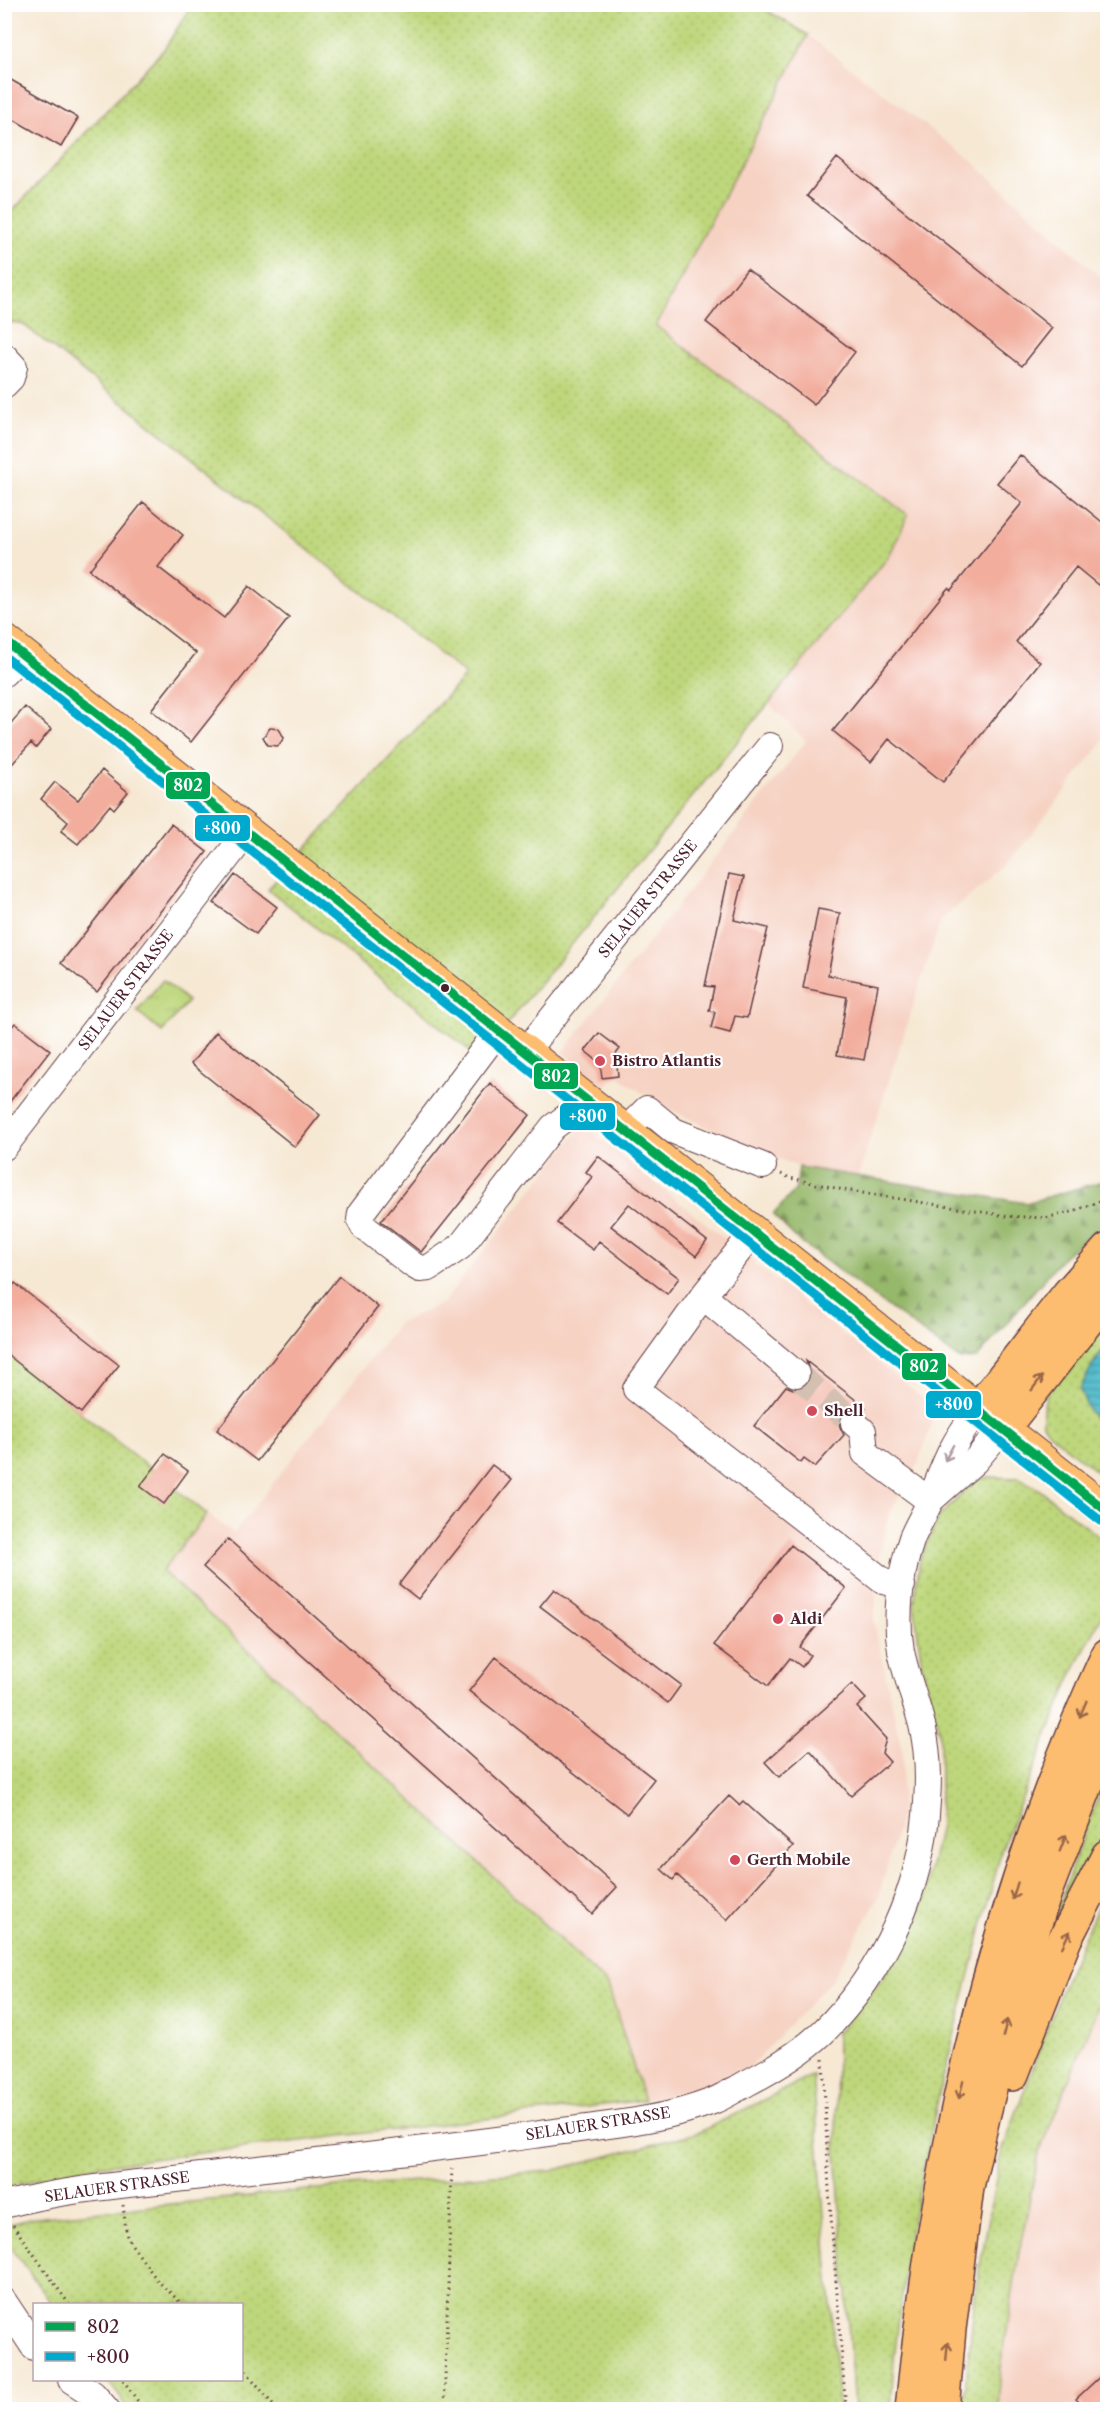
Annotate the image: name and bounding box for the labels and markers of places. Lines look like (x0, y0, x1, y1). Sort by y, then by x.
unlabelled marker (439, 982, 451, 994)
place label: Bistro Atlantis (612, 1051, 721, 1070)
marker: Bistro Atlantis (593, 1054, 607, 1068)
place label: Shell (824, 1401, 863, 1420)
marker: Shell (805, 1404, 819, 1418)
place label: Aldi (789, 1609, 823, 1628)
marker: Aldi (771, 1612, 785, 1626)
place label: Gerth Mobile (747, 1850, 851, 1869)
marker: Gerth Mobile (728, 1853, 742, 1867)

